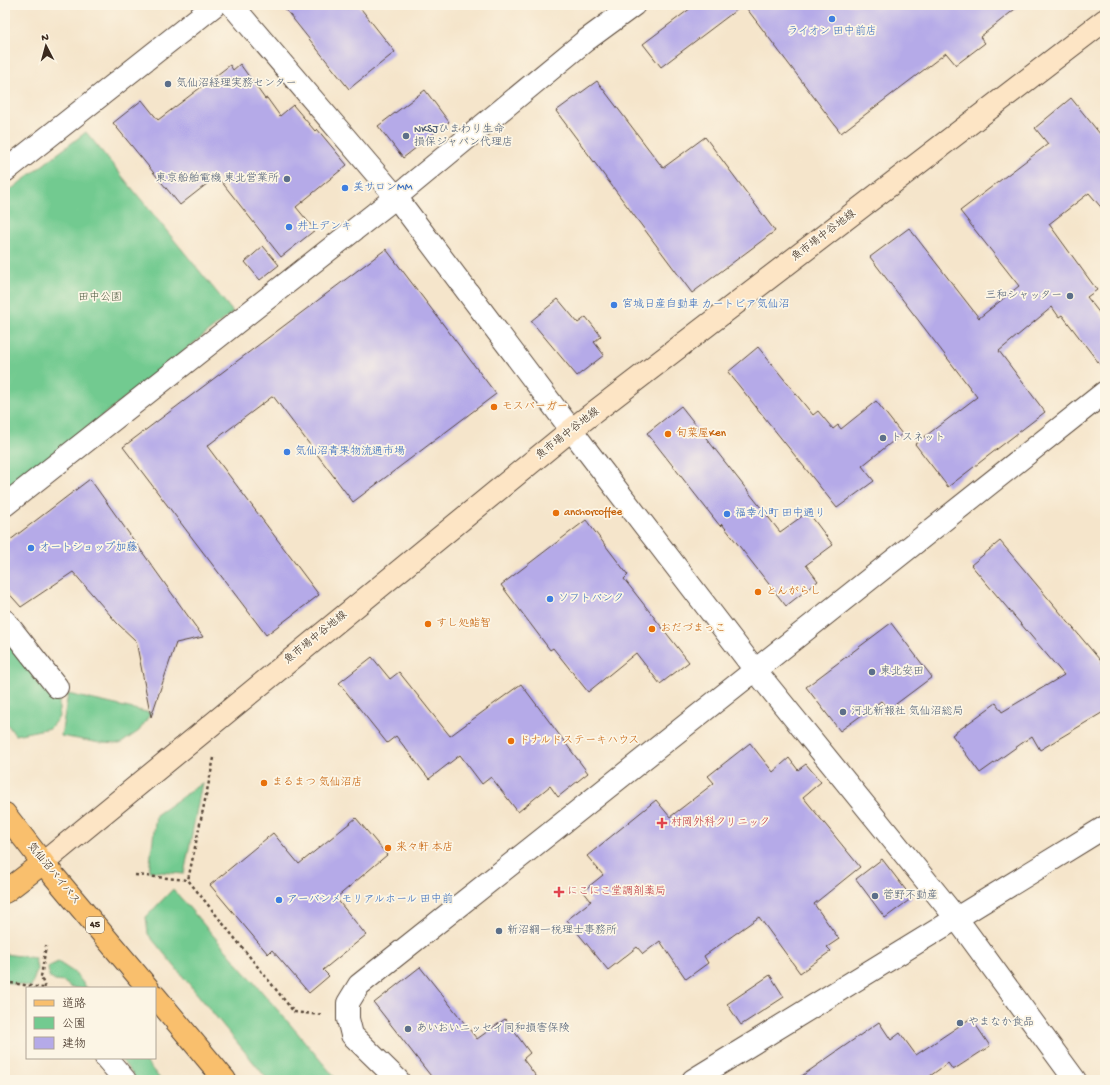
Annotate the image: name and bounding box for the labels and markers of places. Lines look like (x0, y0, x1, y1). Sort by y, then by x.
marker: ライオン 田中前店 (827, 14, 837, 24)
place label: ライオン 田中前店 (787, 25, 877, 38)
place label: 気仙沼経理実務センター (176, 77, 297, 90)
marker: 気仙沼経理実務センター (163, 79, 173, 89)
place label: NKSJひまわり生命 損保ジャパン代理店 (414, 123, 513, 149)
marker: NKSJひまわり生命 損保ジャパン代理店 (401, 131, 411, 141)
place label: 東京船舶電機 東北営業所 (155, 172, 279, 185)
marker: 東京船舶電機 東北営業所 (282, 174, 292, 184)
place label: 美サロンMM (353, 181, 413, 194)
marker: 美サロンMM (340, 183, 350, 193)
place label: 井上デンキ (297, 220, 352, 233)
marker: 井上デンキ (284, 222, 294, 232)
place label: 三和シャッター (985, 289, 1062, 302)
marker: 三和シャッター (1065, 291, 1075, 301)
place label: 宮城日産自動車 カートピア気仙沼 (622, 298, 790, 311)
marker: 宮城日産自動車 カートピア気仙沼 (609, 300, 619, 310)
place label: モスバーガー (502, 401, 568, 413)
marker: モスバーガー (489, 402, 499, 412)
place label: 旬菜屋Ken (676, 427, 727, 440)
marker: 旬菜屋Ken (663, 429, 673, 439)
place label: トスネット (891, 432, 946, 444)
marker: トスネット (878, 433, 888, 443)
place label: 気仙沼青果物流通市場 (295, 445, 405, 458)
marker: 気仙沼青果物流通市場 (282, 447, 292, 457)
place label: anchorcoffee (564, 506, 622, 519)
place label: 福幸小町 田中通り (735, 507, 826, 520)
marker: anchorcoffee (551, 508, 561, 518)
marker: 福幸小町 田中通り (722, 509, 732, 519)
place label: オートショップ加藤 (39, 541, 138, 554)
marker: オートショップ加藤 (26, 543, 36, 553)
place label: とんがらし (766, 585, 821, 598)
marker: とんがらし (753, 587, 763, 597)
place label: ソフトバンク (558, 593, 624, 605)
marker: ソフトバンク (545, 594, 555, 604)
place label: すし処鮨智 (436, 617, 491, 630)
marker: すし処鮨智 (423, 619, 433, 629)
place label: おだづまっこ (660, 622, 726, 635)
marker: おだづまっこ (647, 624, 657, 634)
place label: 東北安田 (880, 665, 924, 678)
marker: 東北安田 (867, 667, 877, 677)
place label: 河北新報社 気仙沼総局 (851, 705, 964, 718)
marker: 河北新報社 気仙沼総局 (838, 707, 848, 717)
place label: ドナルドステーキハウス (519, 735, 639, 747)
marker: ドナルドステーキハウス (506, 736, 516, 746)
place label: まるまつ 気仙沼店 (272, 776, 363, 789)
marker: まるまつ 気仙沼店 (259, 778, 269, 788)
place label: 村岡外科クリニック (671, 816, 770, 829)
marker: 村岡外科クリニック (656, 817, 668, 829)
place label: 来々軒 本店 (396, 841, 454, 854)
marker: 来々軒 本店 (383, 843, 393, 853)
place label: にこにこ堂調剤薬局 (567, 885, 666, 898)
marker: にこにこ堂調剤薬局 (554, 887, 564, 897)
place label: 菅野不動産 (883, 889, 938, 902)
marker: 菅野不動産 (870, 891, 880, 901)
place label: アーバンメモリアルホール 田中前 (287, 893, 453, 906)
marker: アーバンメモリアルホール 田中前 (274, 895, 284, 905)
place label: 新沼綱一税理士事務所 (507, 924, 617, 937)
marker: 新沼綱一税理士事務所 (494, 926, 504, 936)
place label: やまなか食品 (968, 1016, 1034, 1029)
marker: やまなか食品 (955, 1018, 965, 1028)
place label: あいおいニッセイ同和損害保険 (416, 1022, 570, 1035)
marker: あいおいニッセイ同和損害保険 (403, 1024, 413, 1034)

